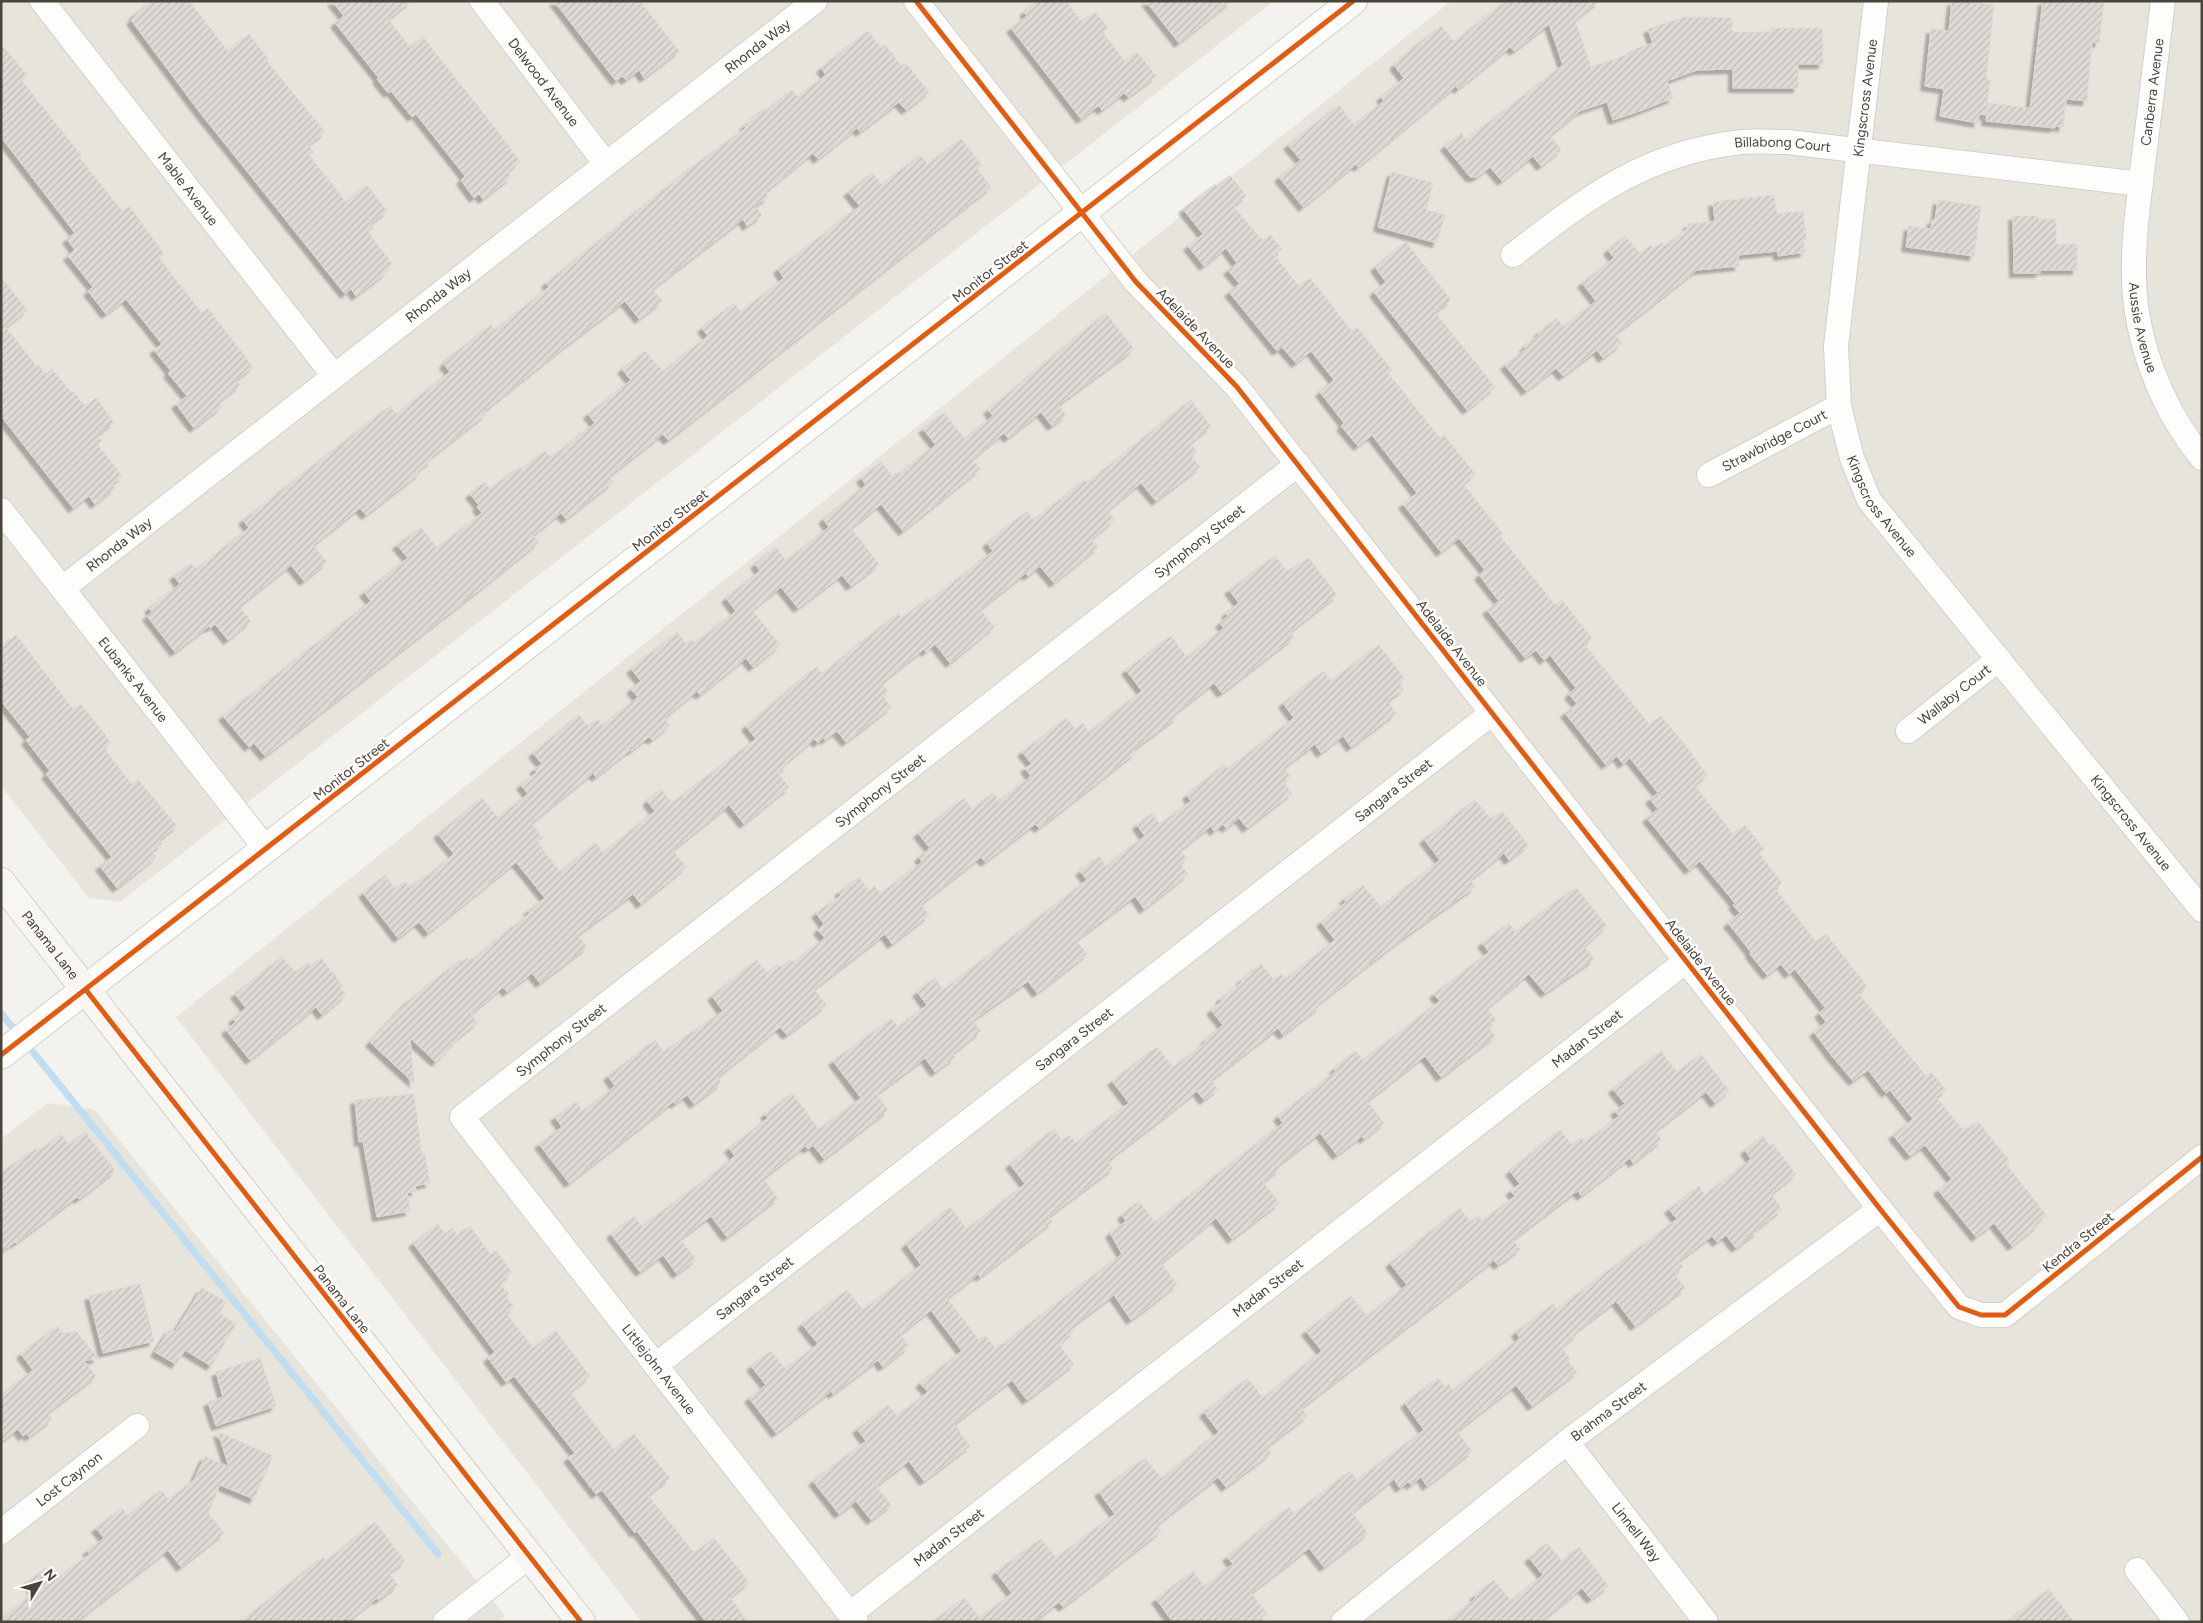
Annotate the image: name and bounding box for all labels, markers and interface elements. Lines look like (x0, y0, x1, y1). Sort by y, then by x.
street label: Rhonda Way (722, 15, 794, 77)
street label: Delwood Avenue (504, 35, 583, 130)
street label: Canberra Avenue (2137, 37, 2168, 147)
street label: Kingscross Avenue (1850, 38, 1881, 158)
street label: Billabong Court (1733, 134, 1832, 156)
street label: Mable Avenue (154, 149, 222, 230)
street label: Monitor Street (949, 236, 1032, 306)
street label: Rhonda Way (402, 264, 475, 326)
street label: Aussie Avenue (2125, 282, 2161, 375)
street label: Adelaide Avenue (1153, 285, 1239, 372)
street label: Strawbridge Court (1719, 406, 1830, 476)
street label: Kingscross Avenue (1843, 453, 1920, 561)
street label: Monitor Street (629, 485, 712, 555)
street label: Symphony Street (1151, 501, 1248, 582)
street label: Rhonda Way (83, 513, 156, 576)
street label: Adelaide Avenue (1412, 597, 1491, 690)
street label: Eubanks Avenue (94, 634, 172, 726)
street label: Wallaby Court (1915, 661, 1994, 729)
street label: Monitor Street (310, 734, 393, 804)
street label: Symphony Street (832, 750, 929, 831)
street label: Sangara Street (1351, 755, 1436, 826)
street label: Kingscross Avenue (2087, 772, 2175, 875)
street label: Panama Lane (18, 908, 82, 983)
street label: Adelaide Avenue (1661, 916, 1740, 1009)
street label: Symphony Street (513, 1000, 610, 1081)
street label: Sangara Street (1032, 1004, 1116, 1075)
street label: Madan Street (1548, 1006, 1626, 1072)
street label: Kendra Street (2039, 1209, 2117, 1276)
street label: Sangara Street (713, 1253, 797, 1324)
street label: Madan Street (1229, 1255, 1307, 1321)
street label: Panama Lane (310, 1262, 374, 1337)
street label: Littlejohn Avenue (618, 1321, 699, 1418)
street label: Brahma Street (1568, 1378, 1650, 1445)
street label: Lost Caynon (33, 1448, 106, 1511)
street label: Linnell Way (1608, 1499, 1665, 1566)
street label: Madan Street (910, 1505, 988, 1570)
north arrow (15, 1558, 65, 1608)
text: N (40, 1566, 60, 1585)

